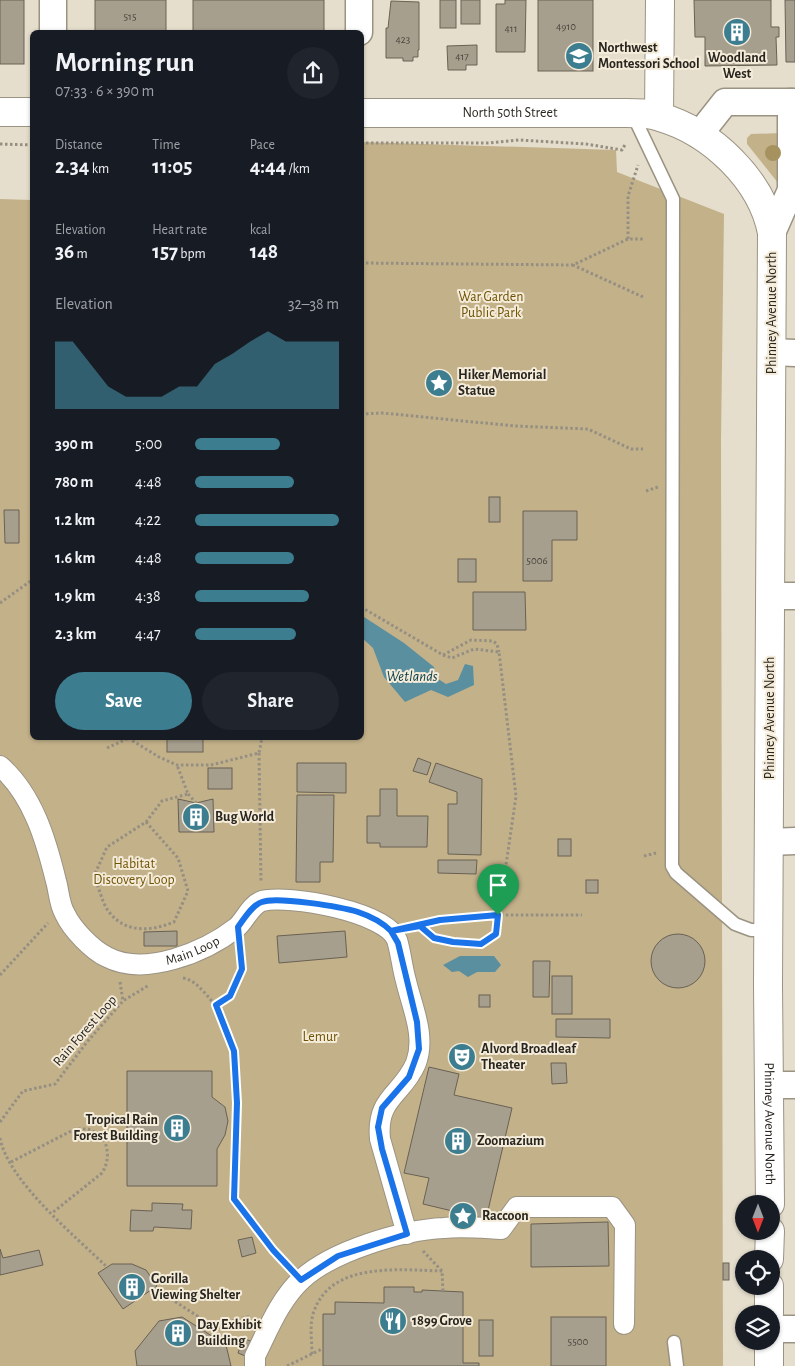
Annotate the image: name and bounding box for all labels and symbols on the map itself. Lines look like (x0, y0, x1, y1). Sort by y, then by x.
house number: 515 (124, 11, 137, 22)
building icon: Woodland West (722, 17, 752, 47)
house number: 4910 (556, 21, 576, 32)
house number: 411 (505, 23, 517, 34)
house number: 423 (396, 34, 411, 45)
school or university icon: Northwest Montessori School (564, 41, 594, 71)
place label: Northwest Montessori School (598, 41, 700, 71)
house number: 417 (455, 51, 469, 62)
place label: Woodland West (708, 51, 767, 81)
street label: North 50th Street (463, 106, 558, 120)
street label: Phinney Avenue North (765, 252, 779, 374)
park label: War Garden Public Park (459, 290, 523, 320)
place icon: Hiker Memorial Statue (424, 368, 454, 398)
place label: Hiker Memorial Statue (458, 368, 546, 398)
house number: 5006 (526, 555, 548, 566)
street label: Phinney Avenue North (763, 657, 777, 779)
water label: Wetlands (386, 669, 438, 684)
building icon: Bug World (181, 802, 211, 832)
place label: Bug World (215, 810, 275, 824)
park label: Habitat Discovery Loop (93, 857, 175, 887)
pin (477, 864, 519, 915)
street label: Main Loop (164, 934, 222, 968)
street label: Rain Forest Loop (51, 993, 119, 1069)
park label: Lemur (303, 1030, 338, 1044)
theatre icon: Alvord Broadleaf Theater (447, 1042, 477, 1072)
place label: Alvord Broadleaf Theater (481, 1042, 577, 1072)
street label: Phinney Avenue North (762, 1062, 777, 1185)
place label: Tropical Rain Forest Building (73, 1113, 159, 1143)
building icon: Tropical Rain Forest Building (162, 1113, 192, 1143)
building icon: Zoomazium (443, 1126, 473, 1156)
place label: Zoomazium (477, 1134, 544, 1148)
north arrow (735, 1195, 780, 1240)
place icon: Raccoon (448, 1201, 478, 1231)
place label: Raccoon (482, 1209, 529, 1223)
building icon: Gorilla Viewing Shelter (117, 1272, 147, 1302)
place label: Gorilla Viewing Shelter (151, 1272, 240, 1302)
restaurant icon: 1899 Grove (378, 1306, 408, 1336)
place label: 1899 Grove (412, 1314, 472, 1328)
building icon: Day Exhibit Building (163, 1318, 193, 1348)
place label: Day Exhibit Building (197, 1318, 262, 1348)
house number: 5500 (568, 1336, 589, 1347)

